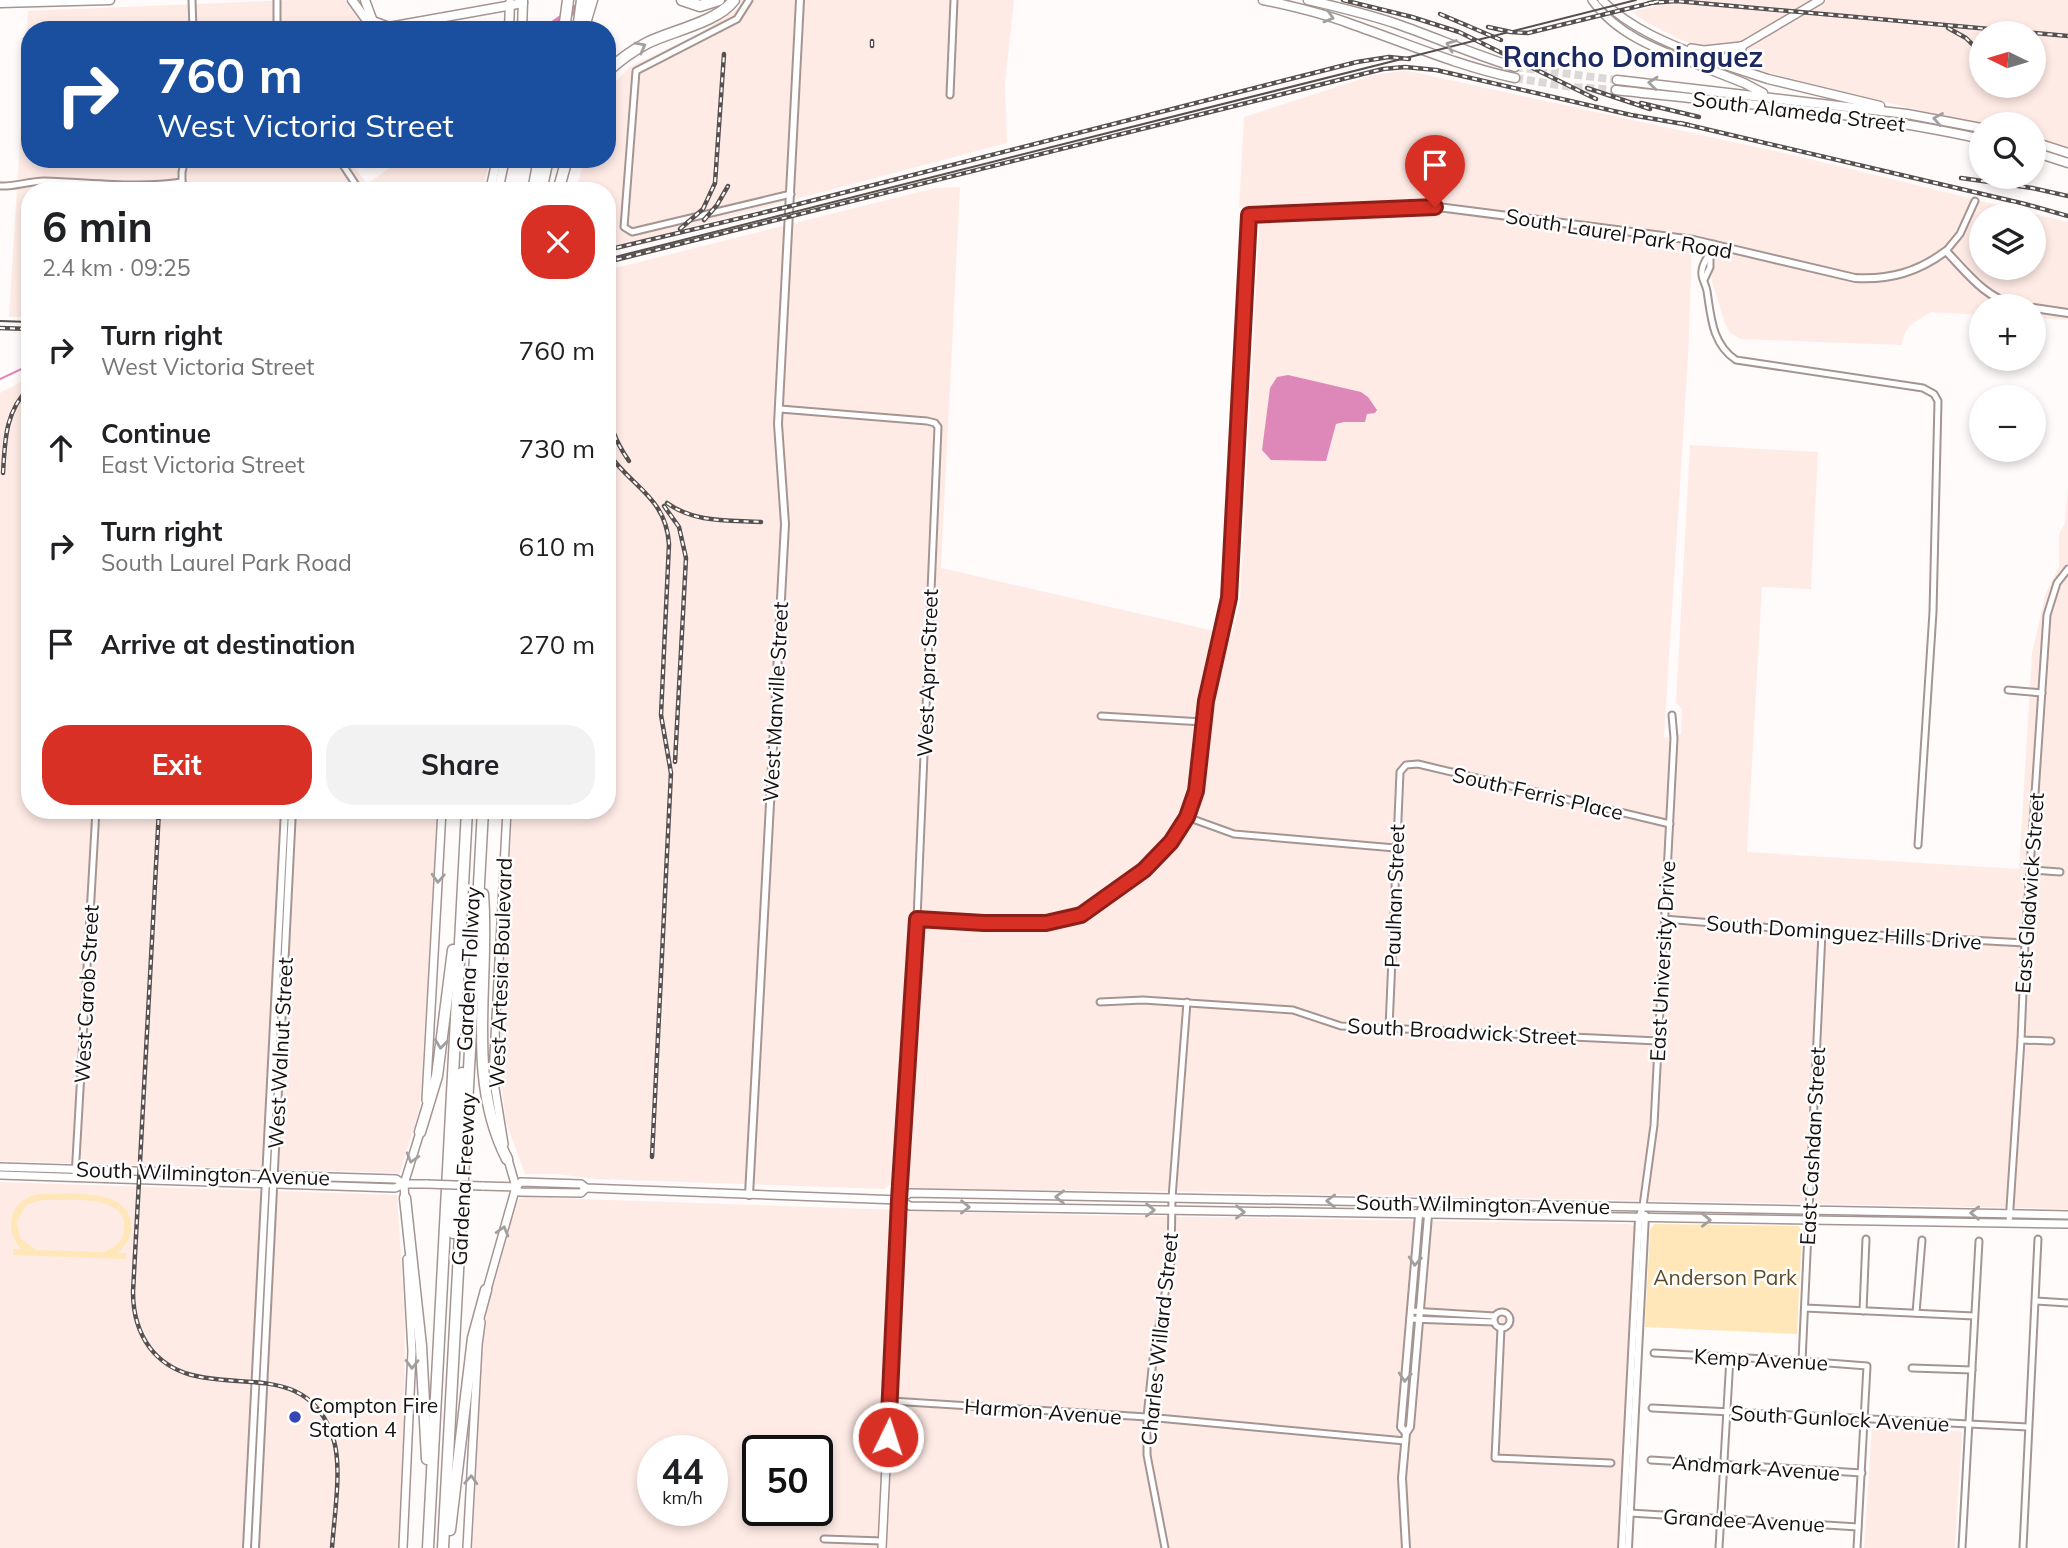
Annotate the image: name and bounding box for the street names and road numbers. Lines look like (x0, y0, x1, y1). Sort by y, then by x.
street label: South Alameda Street (1691, 85, 1907, 137)
street label: South Laurel Park Road (1504, 202, 1734, 264)
street label: West Apra Street (911, 588, 943, 758)
street label: West Manville Street (757, 601, 793, 803)
street label: South Ferris Place (1450, 761, 1626, 825)
street label: East Gladwick Street (2009, 792, 2049, 994)
street label: Paulhan Street (1379, 824, 1409, 968)
street label: West Artesia Boulevard (483, 857, 517, 1089)
street label: East University Drive (1644, 860, 1680, 1062)
street label: Gardena Tollway (451, 886, 485, 1052)
street label: West Carob Street (68, 904, 104, 1084)
street label: South Dominguez Hills Drive (1705, 909, 1983, 955)
street label: West Walnut Street (262, 957, 298, 1149)
street label: South Broadwick Street (1347, 1012, 1577, 1050)
street label: East Cashdan Street (1794, 1046, 1830, 1246)
street label: Gardena Freeway (445, 1092, 481, 1266)
street label: South Wilmington Avenue (75, 1156, 331, 1190)
street label: South Wilmington Avenue (1356, 1189, 1610, 1219)
street label: Charles Willard Street (1135, 1231, 1183, 1447)
street label: Kemp Avenue (1693, 1343, 1829, 1375)
street label: Harmon Avenue (963, 1393, 1123, 1429)
street label: South Gunlock Avenue (1730, 1399, 1950, 1437)
street label: Andmark Avenue (1671, 1448, 1841, 1486)
street label: Grandee Avenue (1663, 1503, 1825, 1537)

